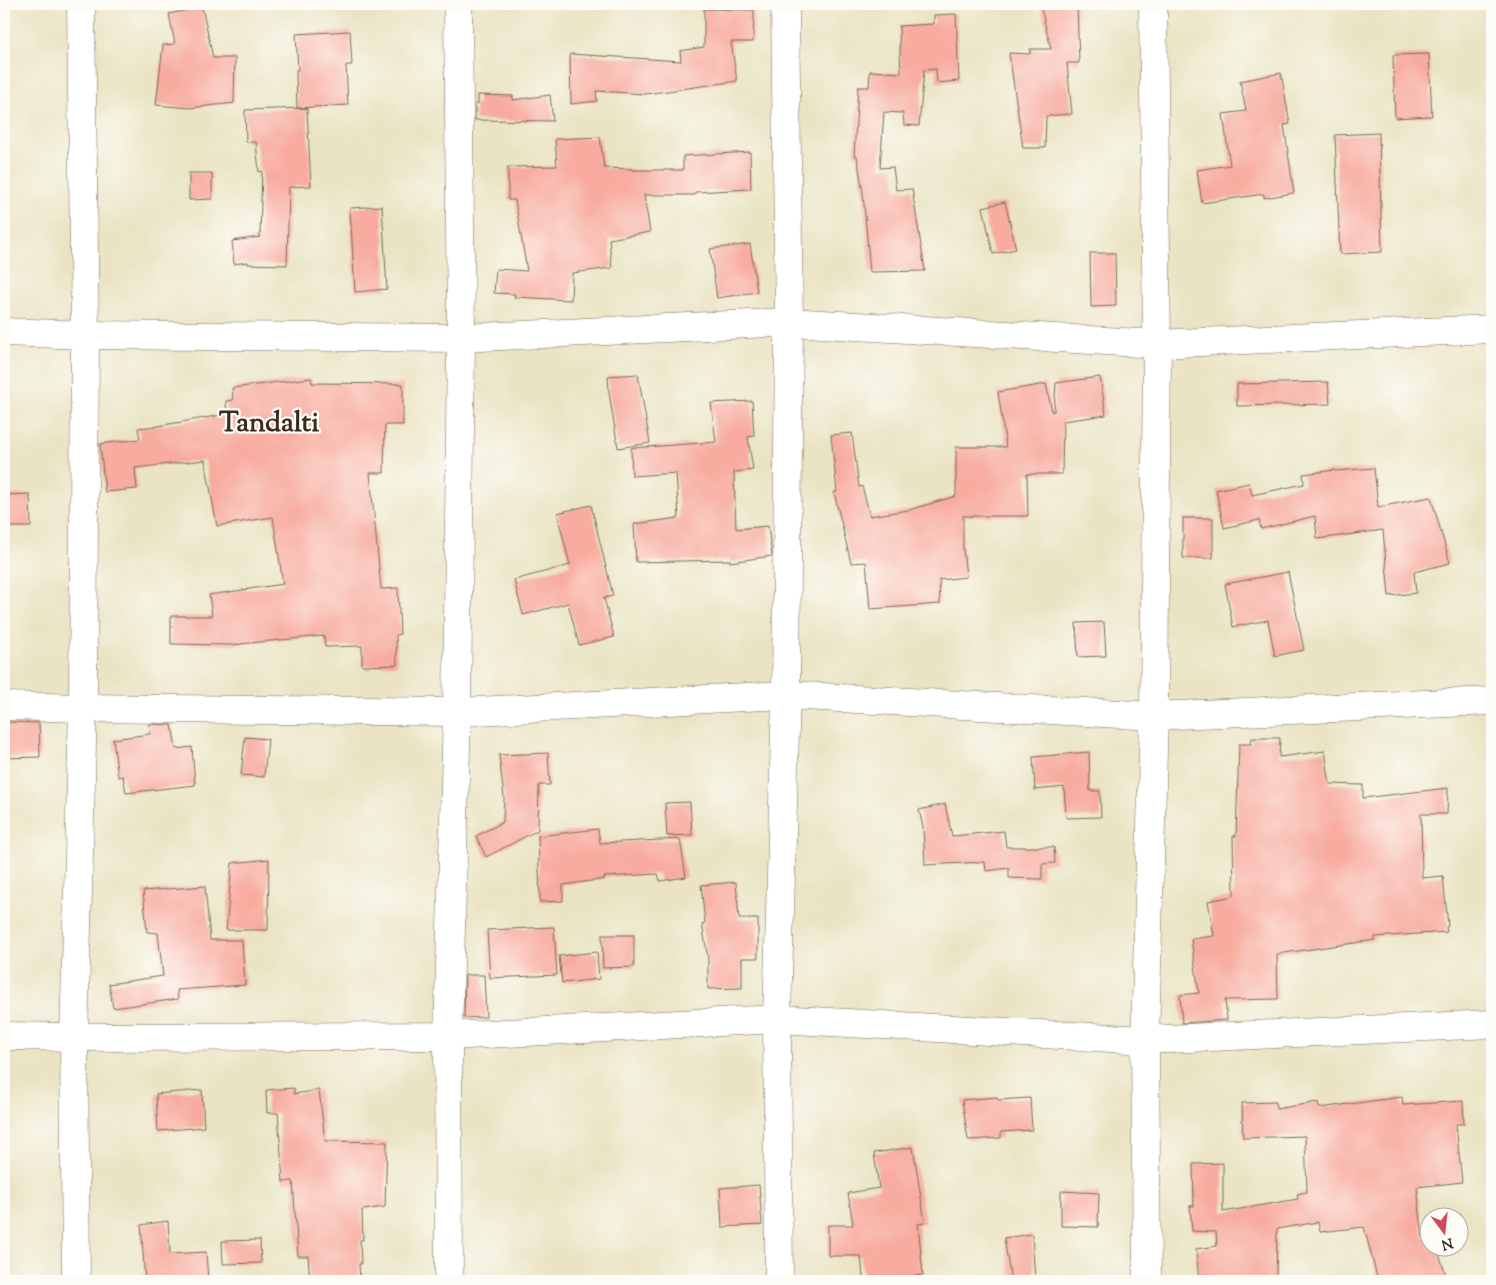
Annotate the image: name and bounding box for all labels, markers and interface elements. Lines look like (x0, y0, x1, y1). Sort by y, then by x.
district label: Tandalti (219, 404, 319, 444)
north arrow (1418, 1208, 1468, 1258)
text: N (1439, 1232, 1455, 1254)

